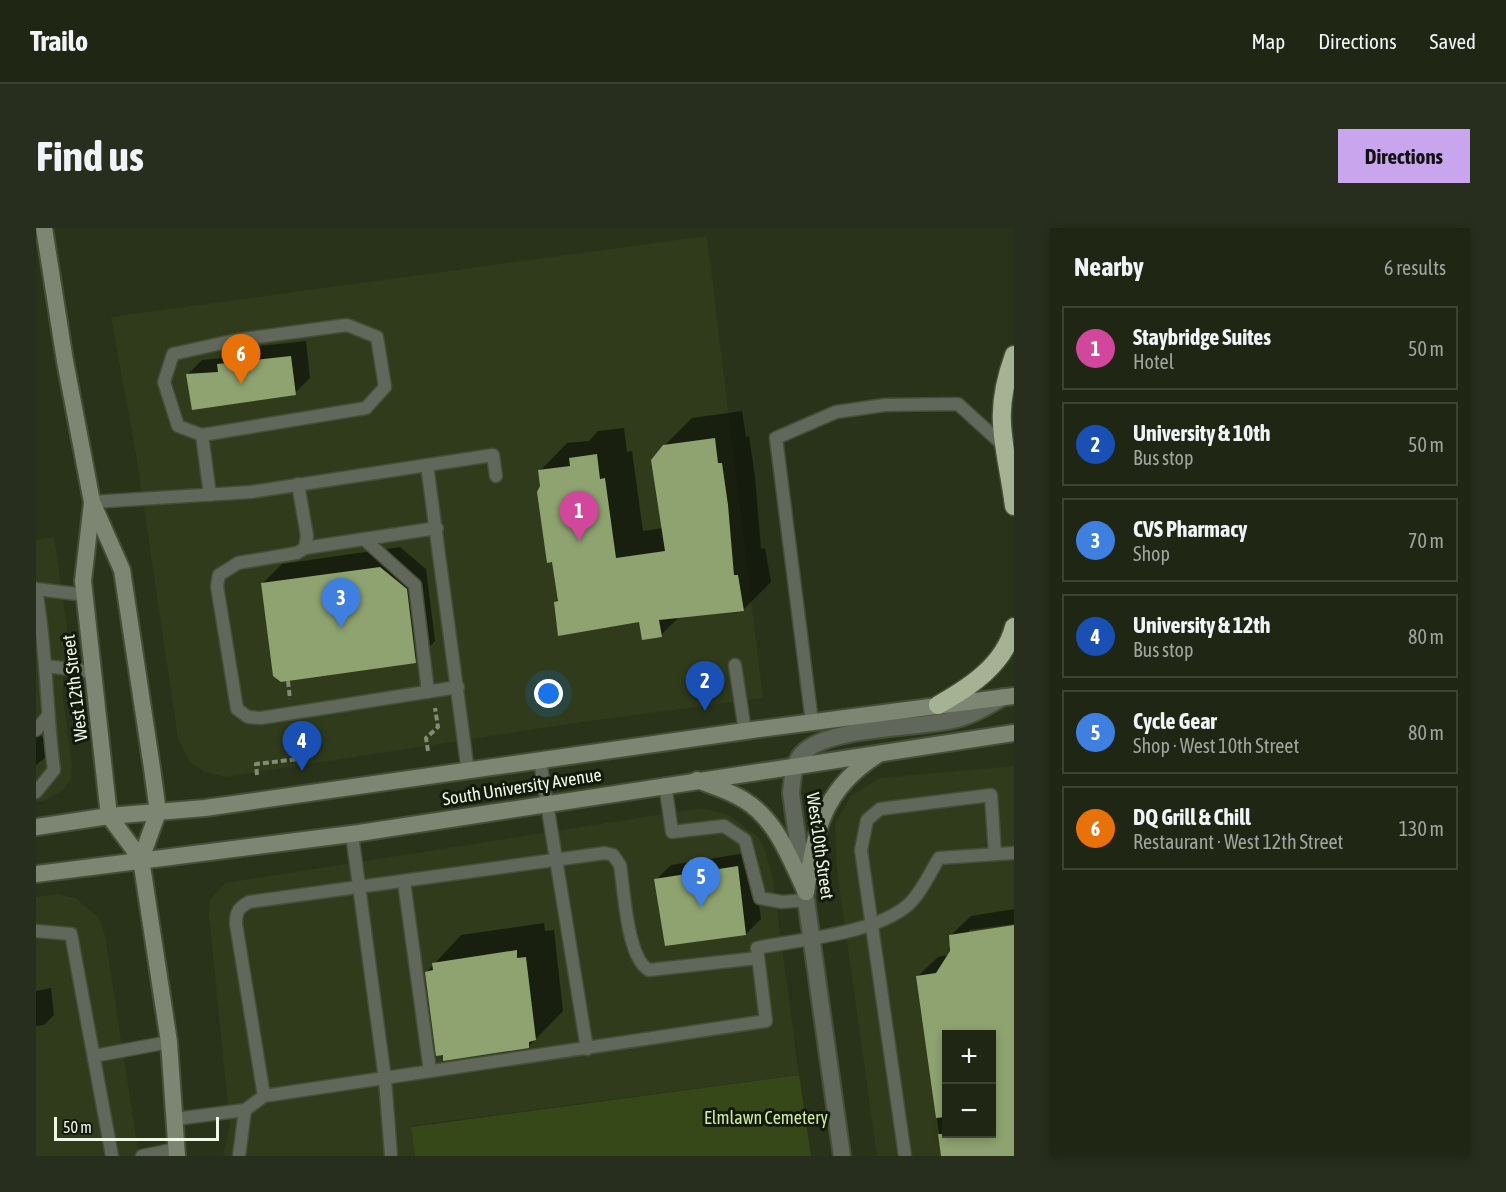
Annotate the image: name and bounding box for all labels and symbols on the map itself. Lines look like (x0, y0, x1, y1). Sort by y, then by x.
pin: 6 (222, 334, 260, 384)
pin: 1 (560, 492, 598, 541)
pin: 3 (322, 578, 360, 628)
street label: West 12th Street (58, 633, 91, 743)
pin: 2 (686, 662, 724, 711)
your location (534, 679, 563, 708)
pin: 4 (282, 722, 322, 771)
street label: South University Avenue (441, 764, 603, 809)
street label: West 10th Street (803, 791, 838, 901)
pin: 5 (682, 858, 720, 907)
park label: Elmlawn Cemetery (704, 1107, 828, 1128)
scale bar (54, 1114, 219, 1142)

